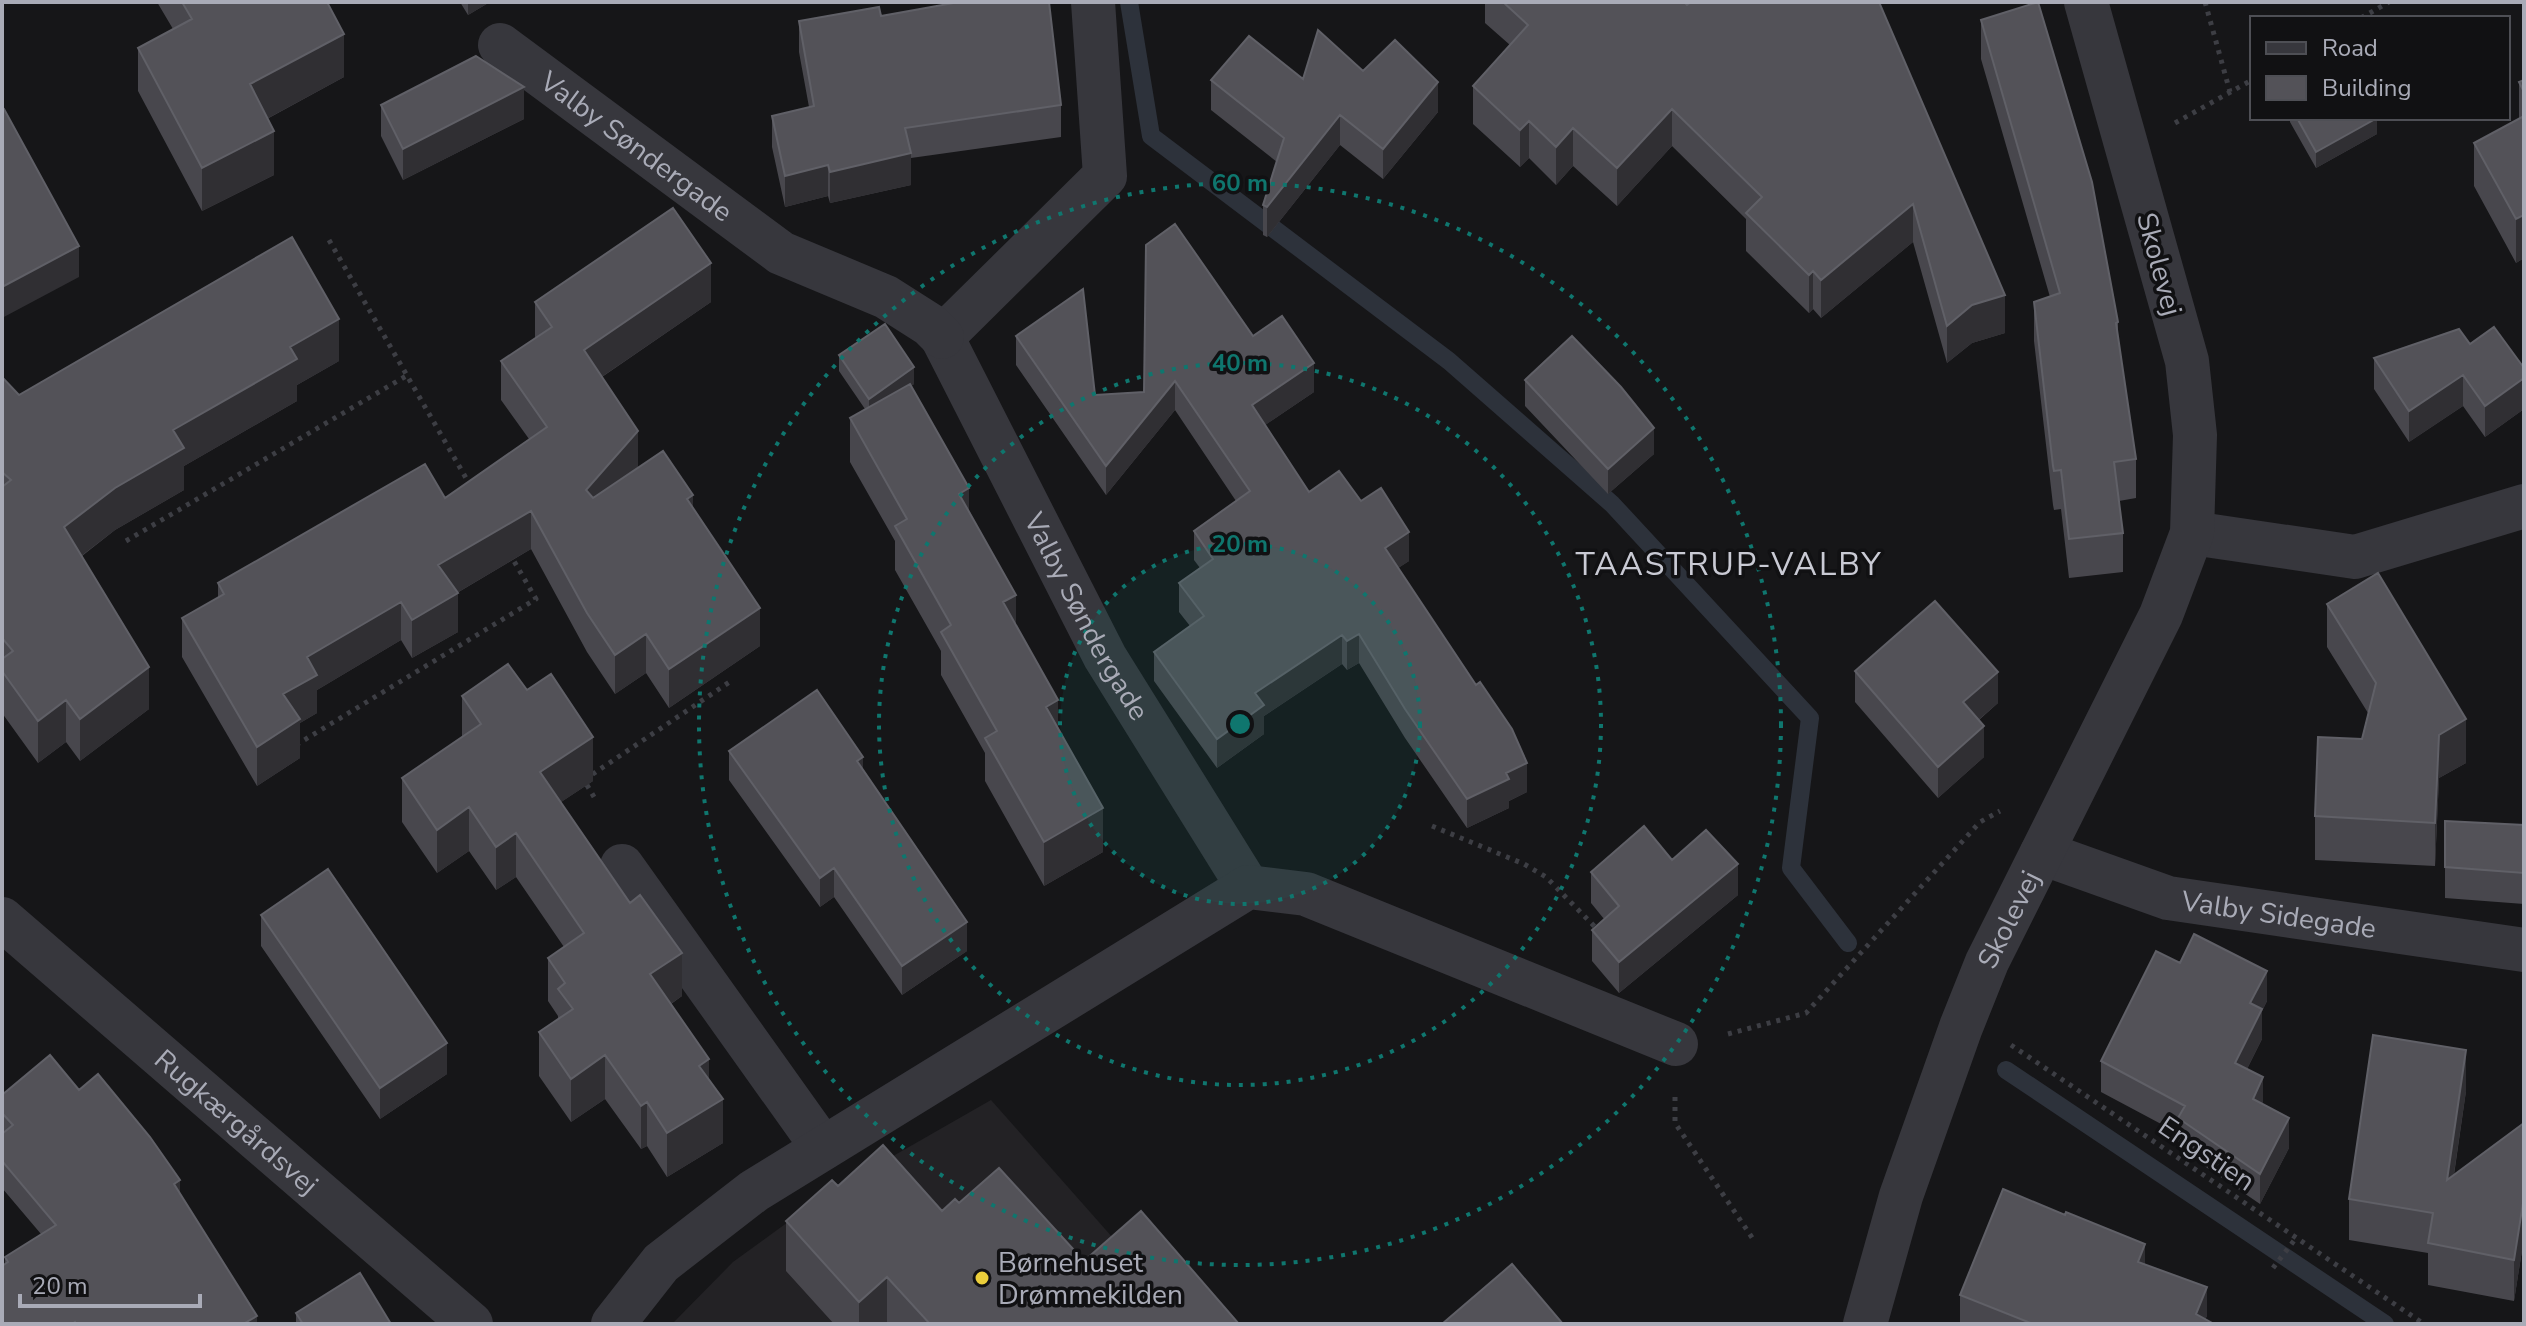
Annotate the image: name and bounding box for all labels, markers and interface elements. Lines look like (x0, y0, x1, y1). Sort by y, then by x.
legend (2250, 16, 2510, 120)
text: Road (2322, 32, 2378, 64)
street label: Valby Søndergade (531, 62, 740, 231)
text: Building (2322, 72, 2412, 104)
text: 60 m (1212, 167, 1268, 199)
street label: Skolevej (2127, 209, 2191, 320)
text: 40 m (1212, 347, 1268, 379)
street label: Valby Søndergade (1014, 505, 1158, 728)
text: 20 m (1212, 528, 1268, 560)
district label: TAASTRUP-VALBY (1575, 543, 1883, 586)
centre of rings (1226, 710, 1254, 738)
street label: Skolevej (1969, 864, 2050, 975)
street label: Valby Sidegade (2178, 882, 2379, 948)
street label: Rugkærgårdsvej (146, 1041, 326, 1204)
street label: Engstien (2151, 1108, 2262, 1200)
place label: Børnehuset Drømmekilden (998, 1244, 1183, 1314)
scale bar (20, 1258, 200, 1308)
marker: Børnehuset Drømmekilden (973, 1269, 991, 1287)
text: 20 m (32, 1270, 88, 1302)

